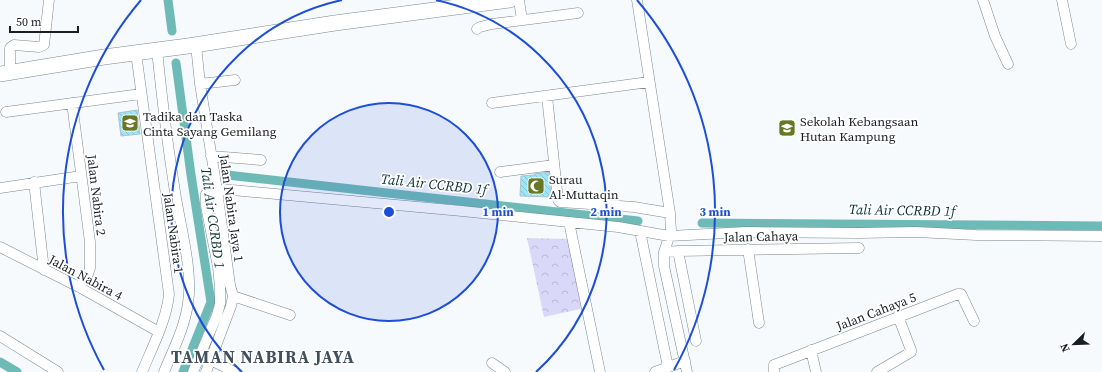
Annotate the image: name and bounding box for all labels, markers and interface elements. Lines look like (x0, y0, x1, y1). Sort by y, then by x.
scale bar (10, 8, 78, 34)
text: 50 m (16, 14, 42, 30)
place label: Tadika dan Taska Cinta Sayang Gemilang (143, 108, 277, 140)
school or university icon: Tadika dan Taska Cinta Sayang Gemilang (120, 113, 140, 133)
place label: Sekolah Kebangsaan Hutan Kampung (800, 113, 919, 145)
school or university icon: Sekolah Kebangsaan Hutan Kampung (777, 118, 797, 138)
street label: Jalan Nabira Jaya 1 (215, 152, 247, 263)
street label: Jalan Nabira 2 (83, 153, 110, 236)
water label: Tali Air CCRBD 1 (196, 166, 230, 270)
water label: Tali Air CCRBD 1f (380, 168, 491, 200)
place label: Surau Al-Muttaqin (549, 171, 619, 203)
mosque icon: Surau Al-Muttaqin (526, 176, 546, 196)
street label: Jalan Nabira 1 (159, 191, 188, 274)
water label: Tali Air CCRBD 1f (849, 199, 958, 221)
text: 1 min (482, 204, 514, 220)
text: 2 min (590, 204, 622, 220)
text: 3 min (699, 204, 731, 220)
centre of rings (382, 205, 396, 219)
street label: Jalan Cahaya (723, 227, 799, 246)
street label: Jalan Nabira 4 (45, 250, 126, 304)
street label: Jalan Cahaya 5 (833, 288, 918, 335)
north arrow (1054, 324, 1094, 364)
text: N (1057, 341, 1074, 354)
district label: TAMAN NABIRA JAYA (171, 345, 355, 369)

